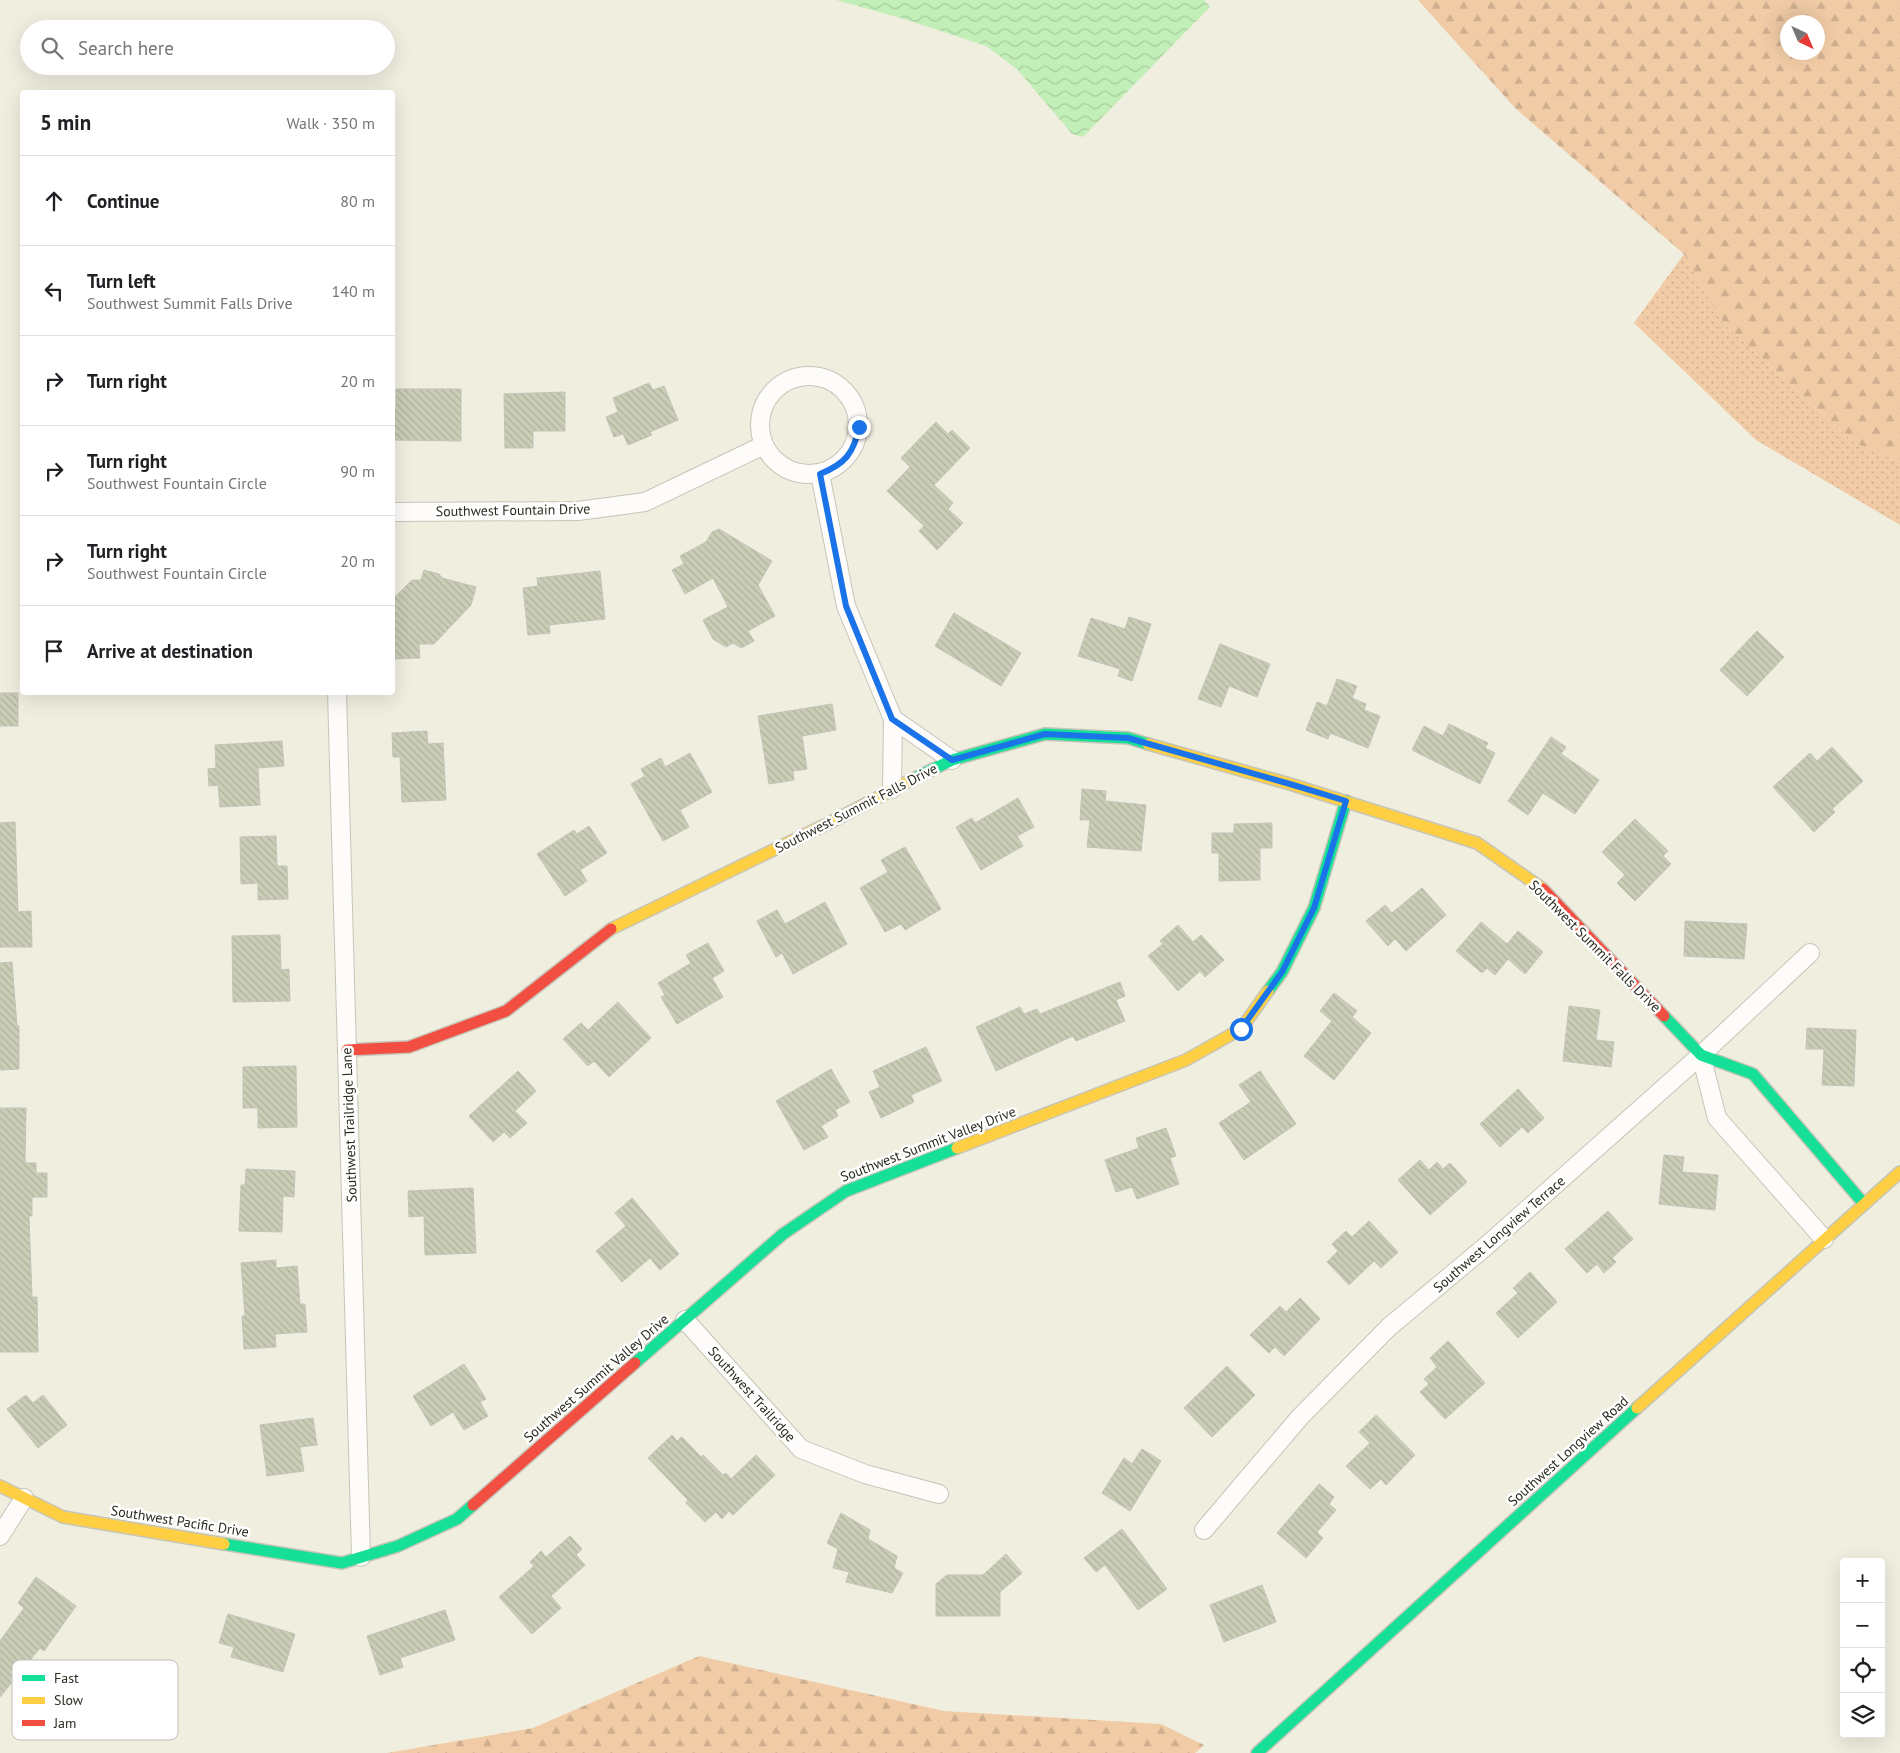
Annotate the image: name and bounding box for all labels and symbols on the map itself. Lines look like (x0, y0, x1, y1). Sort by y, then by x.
north arrow (1780, 15, 1825, 60)
route end (848, 416, 871, 439)
street label: Southwest Fountain Drive (436, 500, 590, 520)
street label: Southwest Summit Falls Drive (772, 759, 940, 857)
street label: Southwest Summit Falls Drive (1525, 876, 1665, 1016)
route start (1230, 1018, 1253, 1041)
street label: Southwest Trailridge Lane (337, 1047, 361, 1203)
street label: Southwest Summit Valley Drive (838, 1102, 1018, 1186)
street label: Southwest Longview Terrace (1429, 1172, 1569, 1296)
street label: Southwest Summit Valley Drive (520, 1310, 672, 1446)
street label: Southwest Trailridge (704, 1342, 800, 1446)
street label: Southwest Longview Road (1504, 1392, 1632, 1510)
street label: Southwest Pacific Drive (110, 1501, 250, 1541)
legend (12, 1660, 178, 1740)
text: Fast (54, 1669, 79, 1687)
text: Slow (54, 1691, 84, 1709)
text: Jam (53, 1714, 76, 1732)

